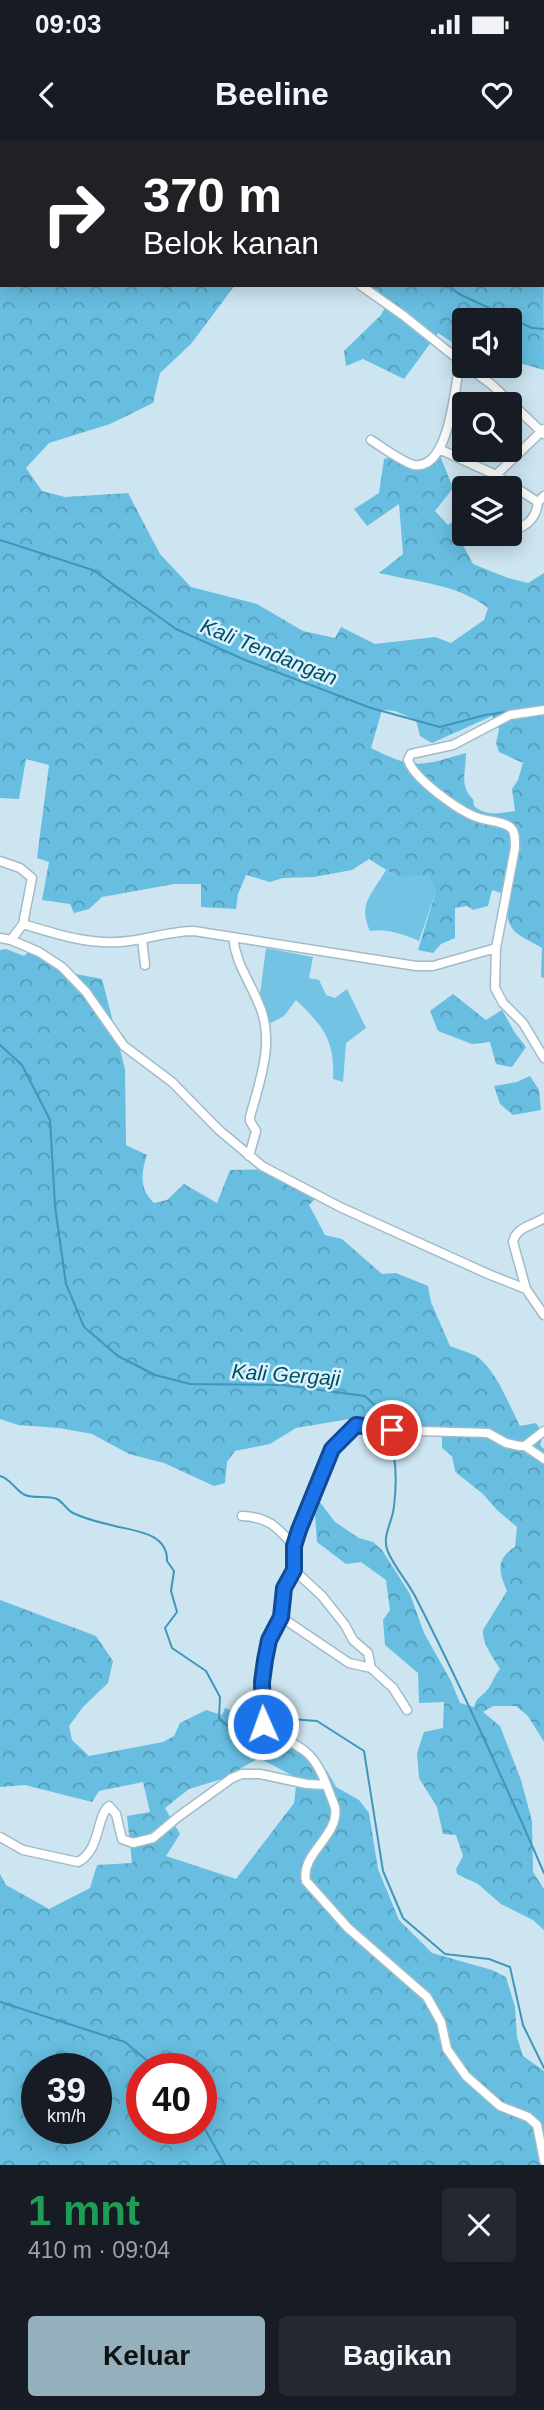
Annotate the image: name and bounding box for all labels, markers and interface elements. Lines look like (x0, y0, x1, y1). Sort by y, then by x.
text: 09:03 (35, 9, 102, 39)
icon: back (28, 76, 66, 114)
text: Beeline (215, 76, 329, 112)
icon: heart (478, 76, 516, 114)
icon: right (28, 168, 119, 259)
text: 370 m (143, 168, 282, 222)
text: Belok kanan (143, 225, 319, 261)
map controls (452, 308, 522, 546)
button: sound (452, 308, 522, 378)
button: search (452, 392, 522, 462)
button: layers (452, 476, 522, 546)
water label: Kali Tendangan (198, 614, 341, 689)
water label: Kali Gergaji (231, 1359, 342, 1390)
pin (362, 1400, 422, 1460)
icon: arrive (373, 1411, 411, 1449)
position arrow (226, 1687, 300, 1761)
speed limit sign: 40 (126, 2053, 217, 2144)
text: 39 (47, 2070, 86, 2109)
text: km/h (47, 2106, 86, 2126)
text: 1 mnt (28, 2187, 140, 2234)
button: close (442, 2188, 516, 2262)
text: 410 m · 09:04 (28, 2237, 170, 2263)
button: Keluar (28, 2316, 265, 2396)
button: Bagikan (279, 2316, 516, 2396)

